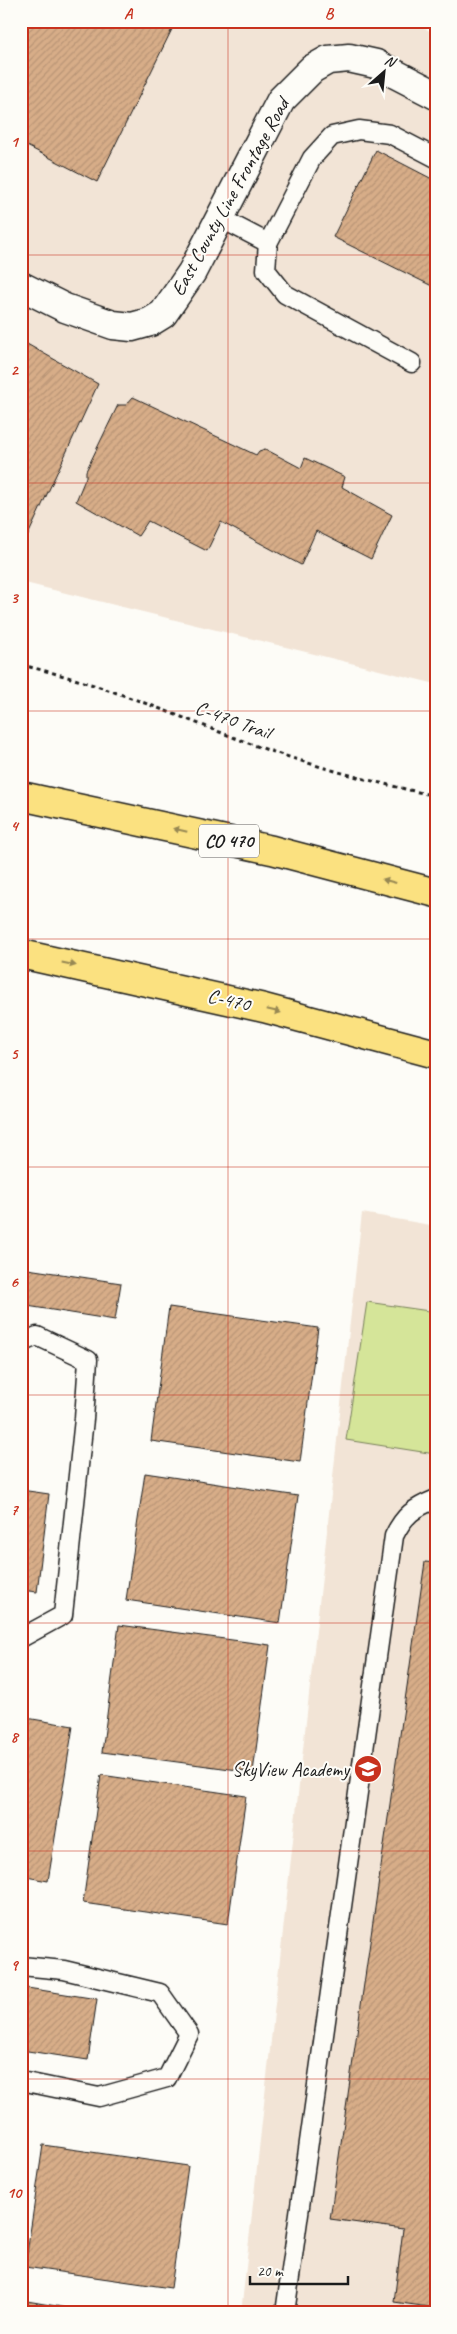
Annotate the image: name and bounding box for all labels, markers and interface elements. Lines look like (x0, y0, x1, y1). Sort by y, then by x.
text: A (124, 4, 134, 24)
text: B (325, 4, 335, 24)
north arrow (360, 48, 410, 98)
text: N (382, 51, 399, 71)
street label: East County Line Frontage Road (165, 91, 296, 300)
text: 1 (10, 132, 19, 152)
text: 2 (10, 360, 19, 380)
text: 3 (10, 588, 19, 608)
street label: C-470 Trail (192, 695, 277, 746)
text: 4 (10, 816, 19, 836)
road number: CO 470 (199, 824, 259, 858)
one-way arrow (172, 826, 187, 834)
one-way arrow (381, 877, 396, 885)
one-way arrow (61, 960, 77, 968)
street label: C-470 (205, 983, 255, 1017)
one-way arrow (266, 1007, 281, 1015)
text: 5 (11, 1044, 20, 1064)
text: 6 (10, 1272, 19, 1292)
text: 7 (10, 1500, 19, 1520)
text: 8 (10, 1727, 19, 1747)
school or university icon: SkyView Academy (353, 1754, 383, 1784)
place label: SkyView Academy (232, 1757, 351, 1782)
text: 9 (10, 1955, 19, 1975)
text: 10 (7, 2183, 23, 2203)
scale bar (250, 2254, 347, 2286)
text: 20 m (257, 2262, 284, 2281)

